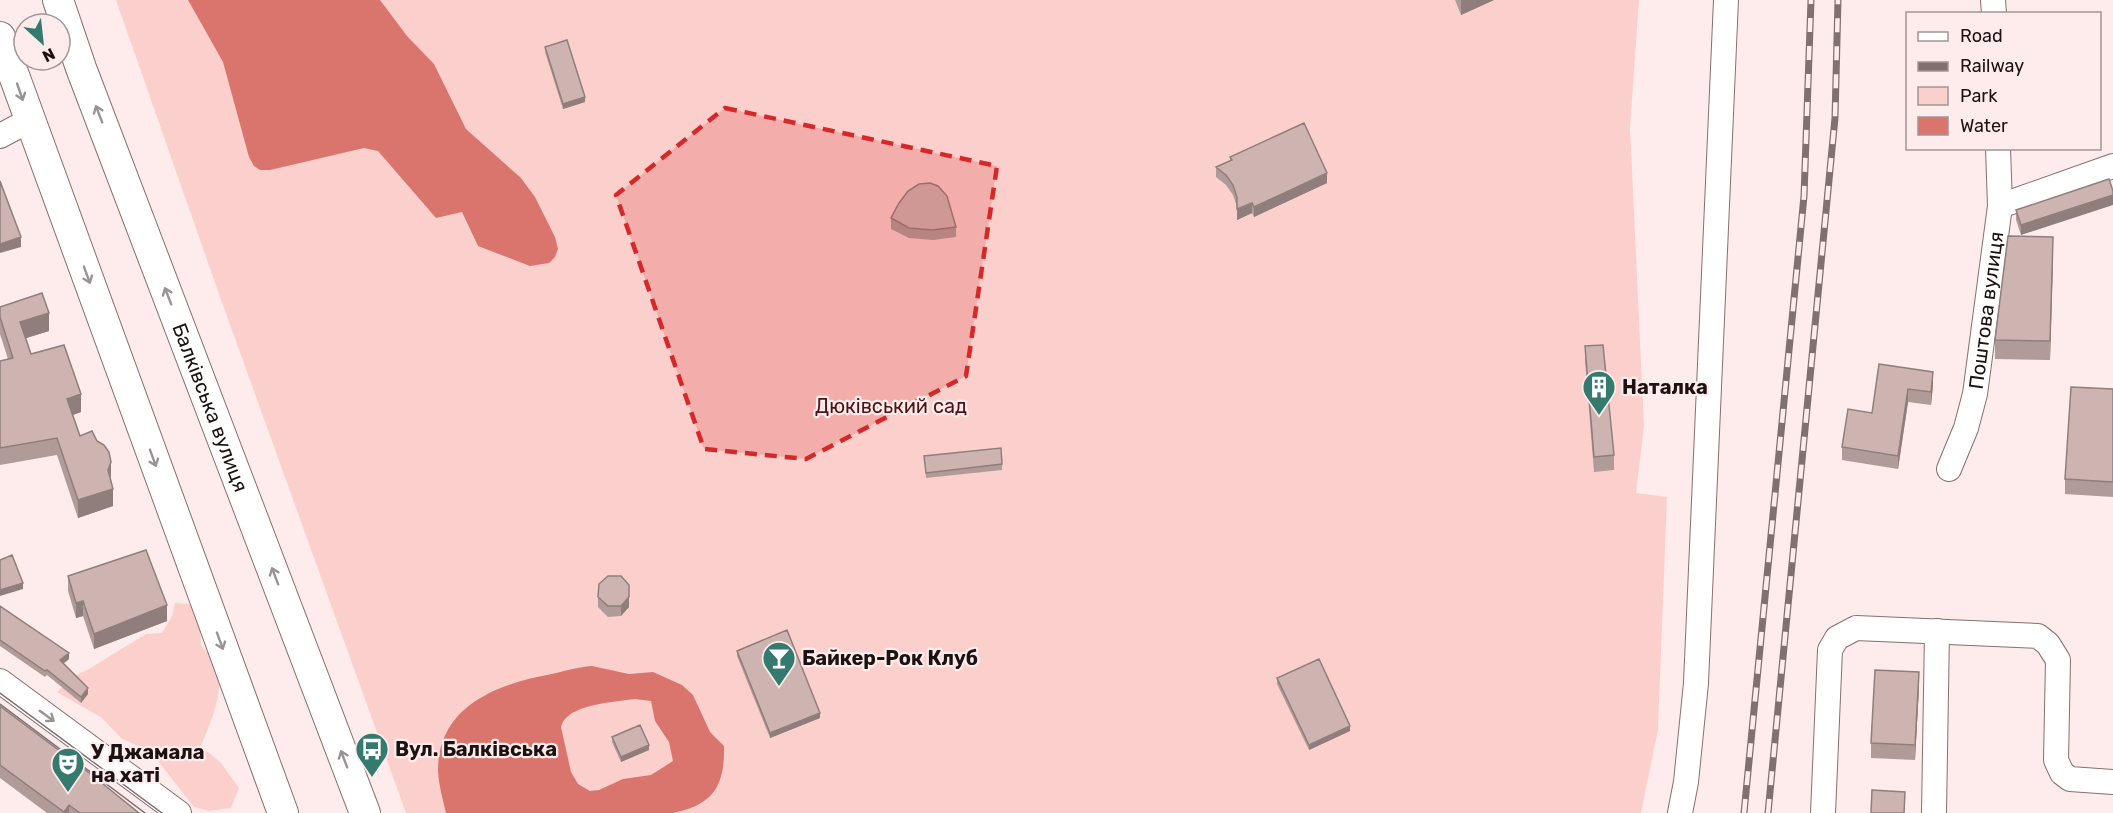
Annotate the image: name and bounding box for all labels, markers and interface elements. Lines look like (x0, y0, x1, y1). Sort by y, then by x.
north arrow (12, 12, 72, 72)
legend (1906, 12, 2101, 150)
text: Road (1960, 25, 2003, 47)
text: N (39, 44, 58, 66)
text: Railway (1960, 55, 2024, 77)
one-way arrow (15, 82, 26, 101)
text: Park (1960, 85, 1998, 107)
one-way arrow (92, 105, 103, 123)
text: Water (1960, 115, 2008, 137)
street label: Поштова вулиця (1964, 230, 2009, 391)
one-way arrow (82, 265, 93, 284)
one-way arrow (162, 287, 173, 306)
street label: Балківська вулиця (167, 320, 253, 495)
building icon: Наталка (1581, 369, 1617, 416)
place label: Наталка (1622, 375, 1708, 399)
park label: Дюківський сад (815, 394, 967, 418)
one-way arrow (149, 448, 160, 467)
one-way arrow (268, 567, 279, 586)
one-way arrow (216, 631, 227, 650)
bar icon: Байкер-Рок Клуб (761, 640, 797, 687)
place label: Байкер-Рок Клуб (802, 646, 978, 670)
one-way arrow (39, 710, 55, 722)
bus stop icon: Вул. Балківська (354, 731, 390, 778)
place label: Вул. Балківська (395, 737, 557, 761)
place label: У Джамала на хаті (91, 740, 205, 787)
theatre icon: У Джамала на хаті (50, 746, 86, 793)
one-way arrow (338, 750, 349, 768)

